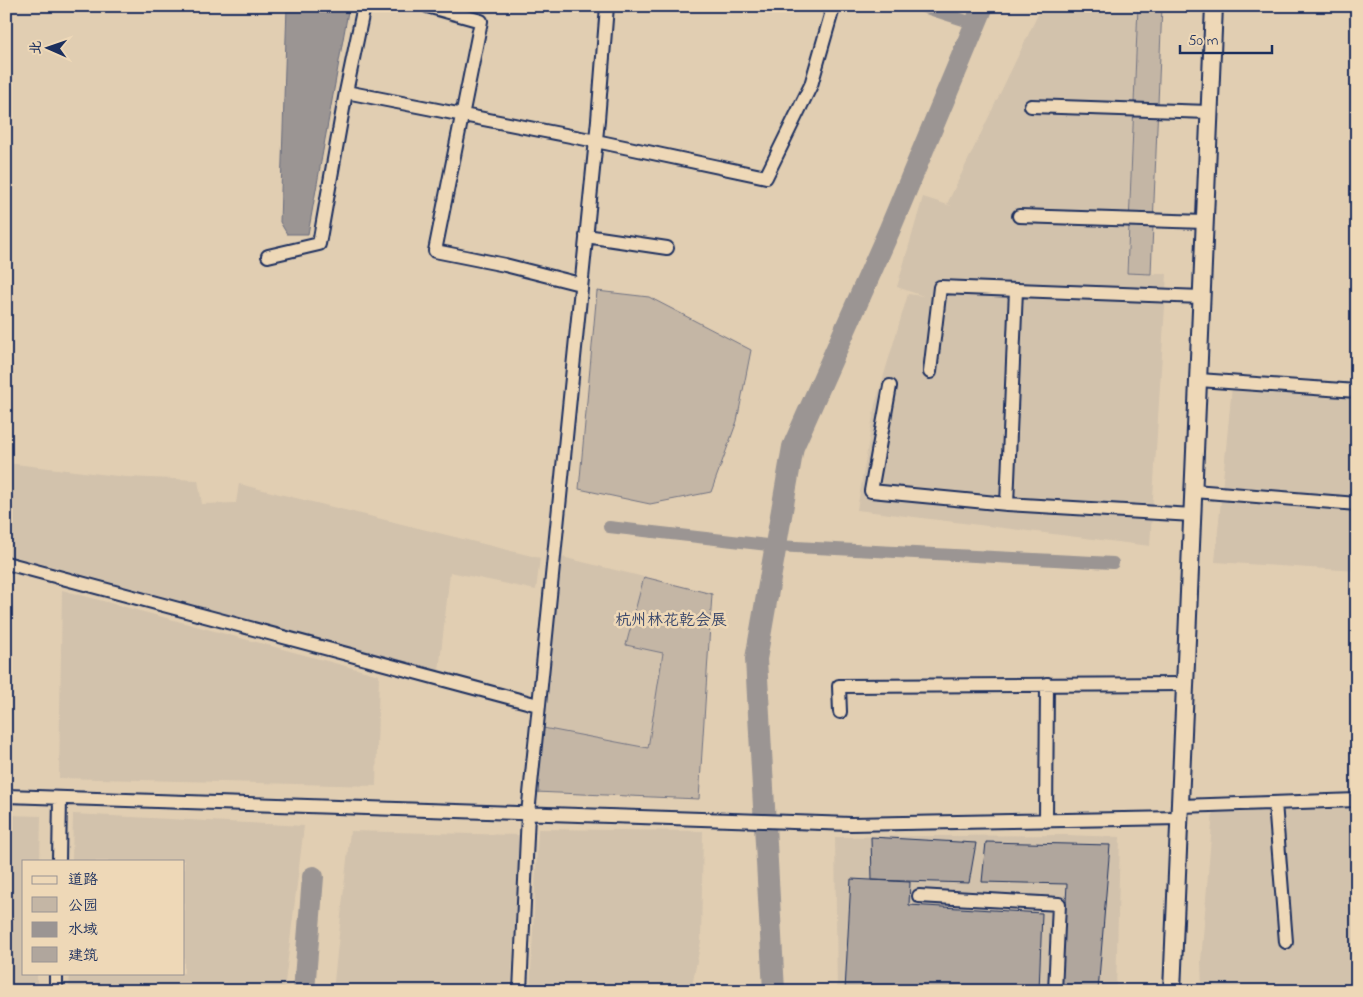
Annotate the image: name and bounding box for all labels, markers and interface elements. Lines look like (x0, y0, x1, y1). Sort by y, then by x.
north arrow (22, 22, 72, 72)
scale bar (1180, 22, 1273, 54)
text: 50 m (1188, 30, 1219, 52)
text: 北 (26, 40, 47, 55)
park label: 杭州林花乾会展 (615, 609, 727, 633)
legend (22, 860, 185, 974)
text: 道路 (68, 869, 98, 891)
text: 公园 (68, 895, 98, 917)
text: 水域 (68, 919, 98, 941)
text: 建筑 (68, 945, 98, 967)

